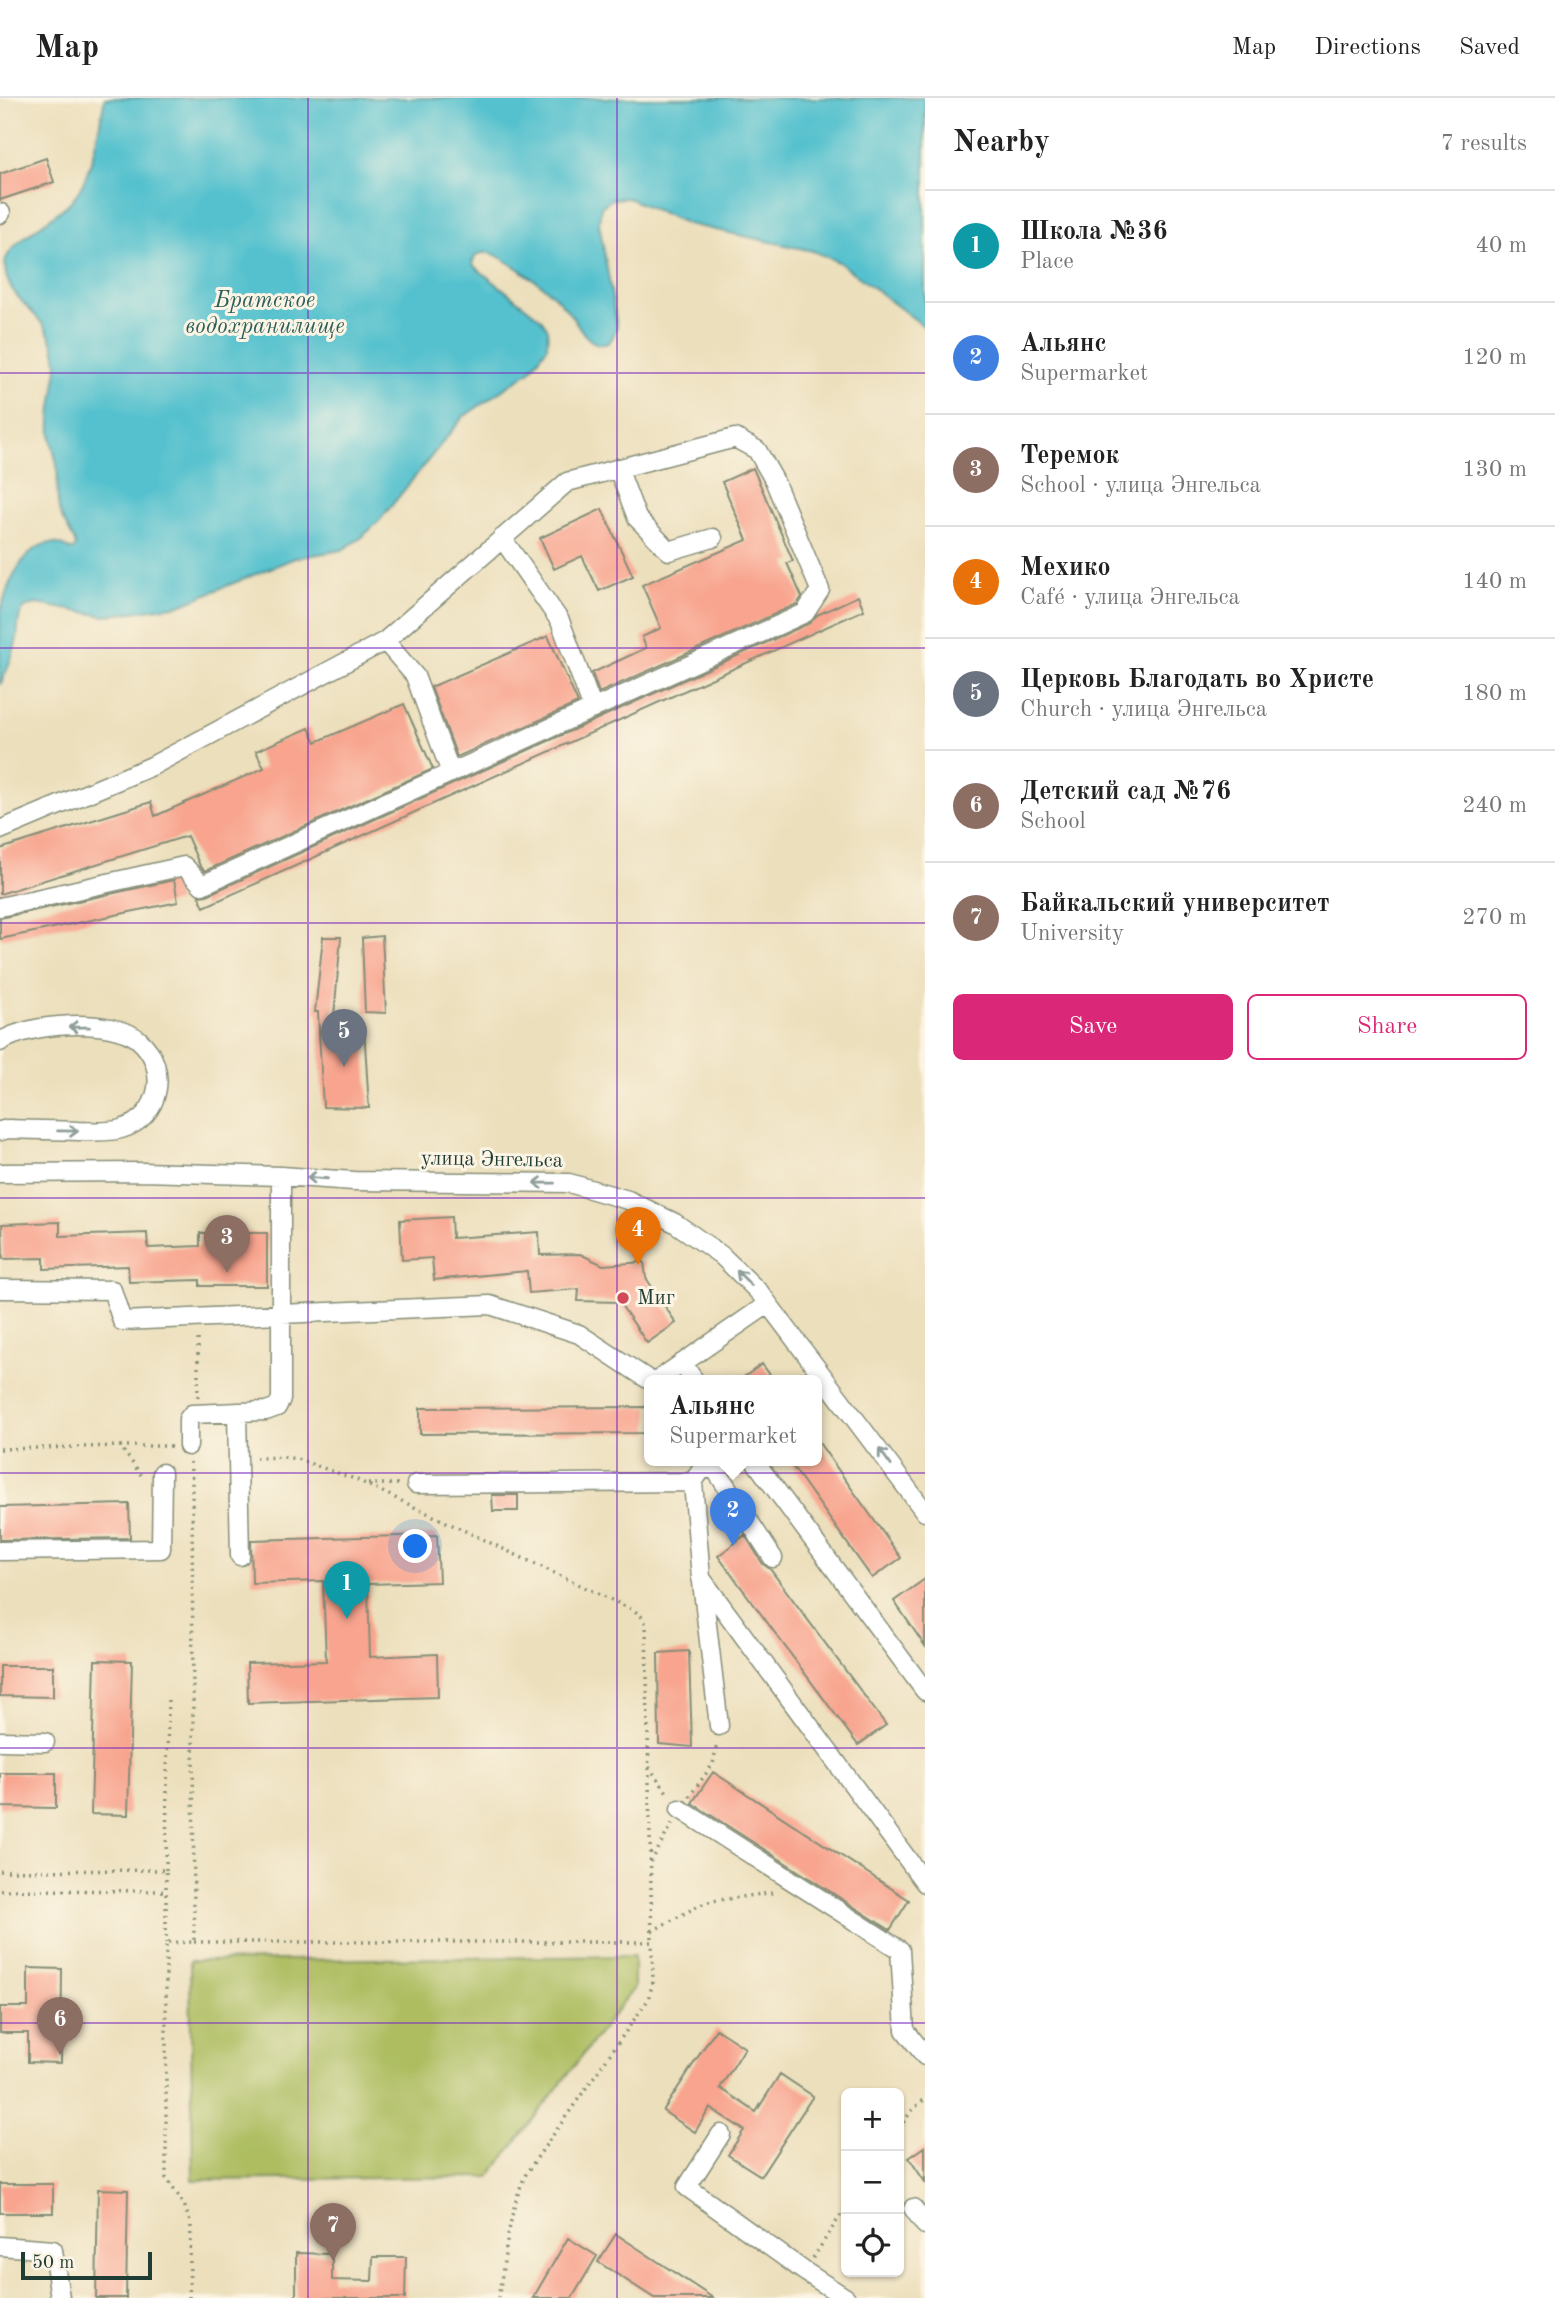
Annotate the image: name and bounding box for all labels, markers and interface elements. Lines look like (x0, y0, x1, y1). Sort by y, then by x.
text: Map (35, 32, 99, 65)
text: Map (1232, 36, 1276, 60)
text: Directions (1314, 36, 1421, 60)
text: Saved (1459, 36, 1520, 60)
text: Nearby (953, 128, 1050, 158)
text: 7 results (1441, 132, 1527, 155)
text: Школа №36 (1020, 219, 1167, 245)
text: 1 (969, 234, 983, 257)
text: 40 m (1476, 234, 1527, 257)
text: Place (1020, 250, 1074, 273)
water label: Братское водохранилище (185, 289, 345, 339)
text: Альянс (1020, 331, 1107, 357)
text: 2 (969, 346, 983, 369)
text: 120 m (1462, 346, 1527, 369)
text: Supermarket (1020, 362, 1148, 385)
text: Теремок (1020, 443, 1119, 469)
text: 3 (969, 458, 983, 481)
text: 130 m (1462, 458, 1527, 481)
text: School · улица Энгельса (1020, 474, 1261, 497)
text: Мехико (1020, 555, 1111, 581)
text: 4 (969, 570, 983, 593)
text: 140 m (1462, 570, 1527, 593)
text: Café · улица Энгельса (1020, 586, 1240, 609)
text: Церковь Благодать во Христе (1020, 667, 1374, 693)
text: 5 (969, 682, 983, 705)
text: 180 m (1462, 682, 1527, 705)
text: Church · улица Энгельса (1020, 698, 1267, 721)
text: Детский сад №76 (1020, 779, 1231, 805)
text: 6 (969, 794, 983, 817)
text: 240 m (1462, 794, 1527, 817)
text: School (1020, 810, 1086, 833)
text: Байкальский университет (1020, 891, 1330, 917)
text: 7 (969, 906, 983, 929)
text: 270 m (1462, 906, 1527, 929)
text: University (1020, 922, 1124, 945)
button: Save (953, 994, 1233, 1060)
button: Share (1247, 994, 1527, 1060)
pin: 5 (321, 1009, 367, 1067)
one-way arrow (68, 1020, 91, 1033)
one-way arrow (56, 1124, 79, 1138)
street label: улица Энгельса (421, 1148, 563, 1172)
one-way arrow (306, 1171, 329, 1184)
one-way arrow (533, 1176, 556, 1190)
pin: 4 (615, 1207, 661, 1265)
pin: 3 (204, 1215, 250, 1273)
one-way arrow (736, 1270, 753, 1287)
place label: Миг (637, 1288, 675, 1309)
marker: Миг (615, 1290, 631, 1306)
popup (644, 1375, 822, 1466)
text: Альянс (669, 1394, 756, 1420)
text: Supermarket (669, 1425, 797, 1448)
one-way arrow (877, 1449, 892, 1467)
pin: 2 (710, 1488, 756, 1546)
your location (398, 1529, 432, 1563)
pin: 1 (324, 1561, 370, 1619)
pin: 6 (37, 1997, 83, 2055)
map controls (841, 2088, 904, 2277)
button: + (841, 2088, 904, 2151)
button: − (841, 2151, 904, 2214)
pin: 7 (310, 2203, 356, 2261)
button: locate (841, 2214, 904, 2277)
scale bar (21, 2249, 152, 2281)
text: 50 m (32, 2254, 74, 2273)

